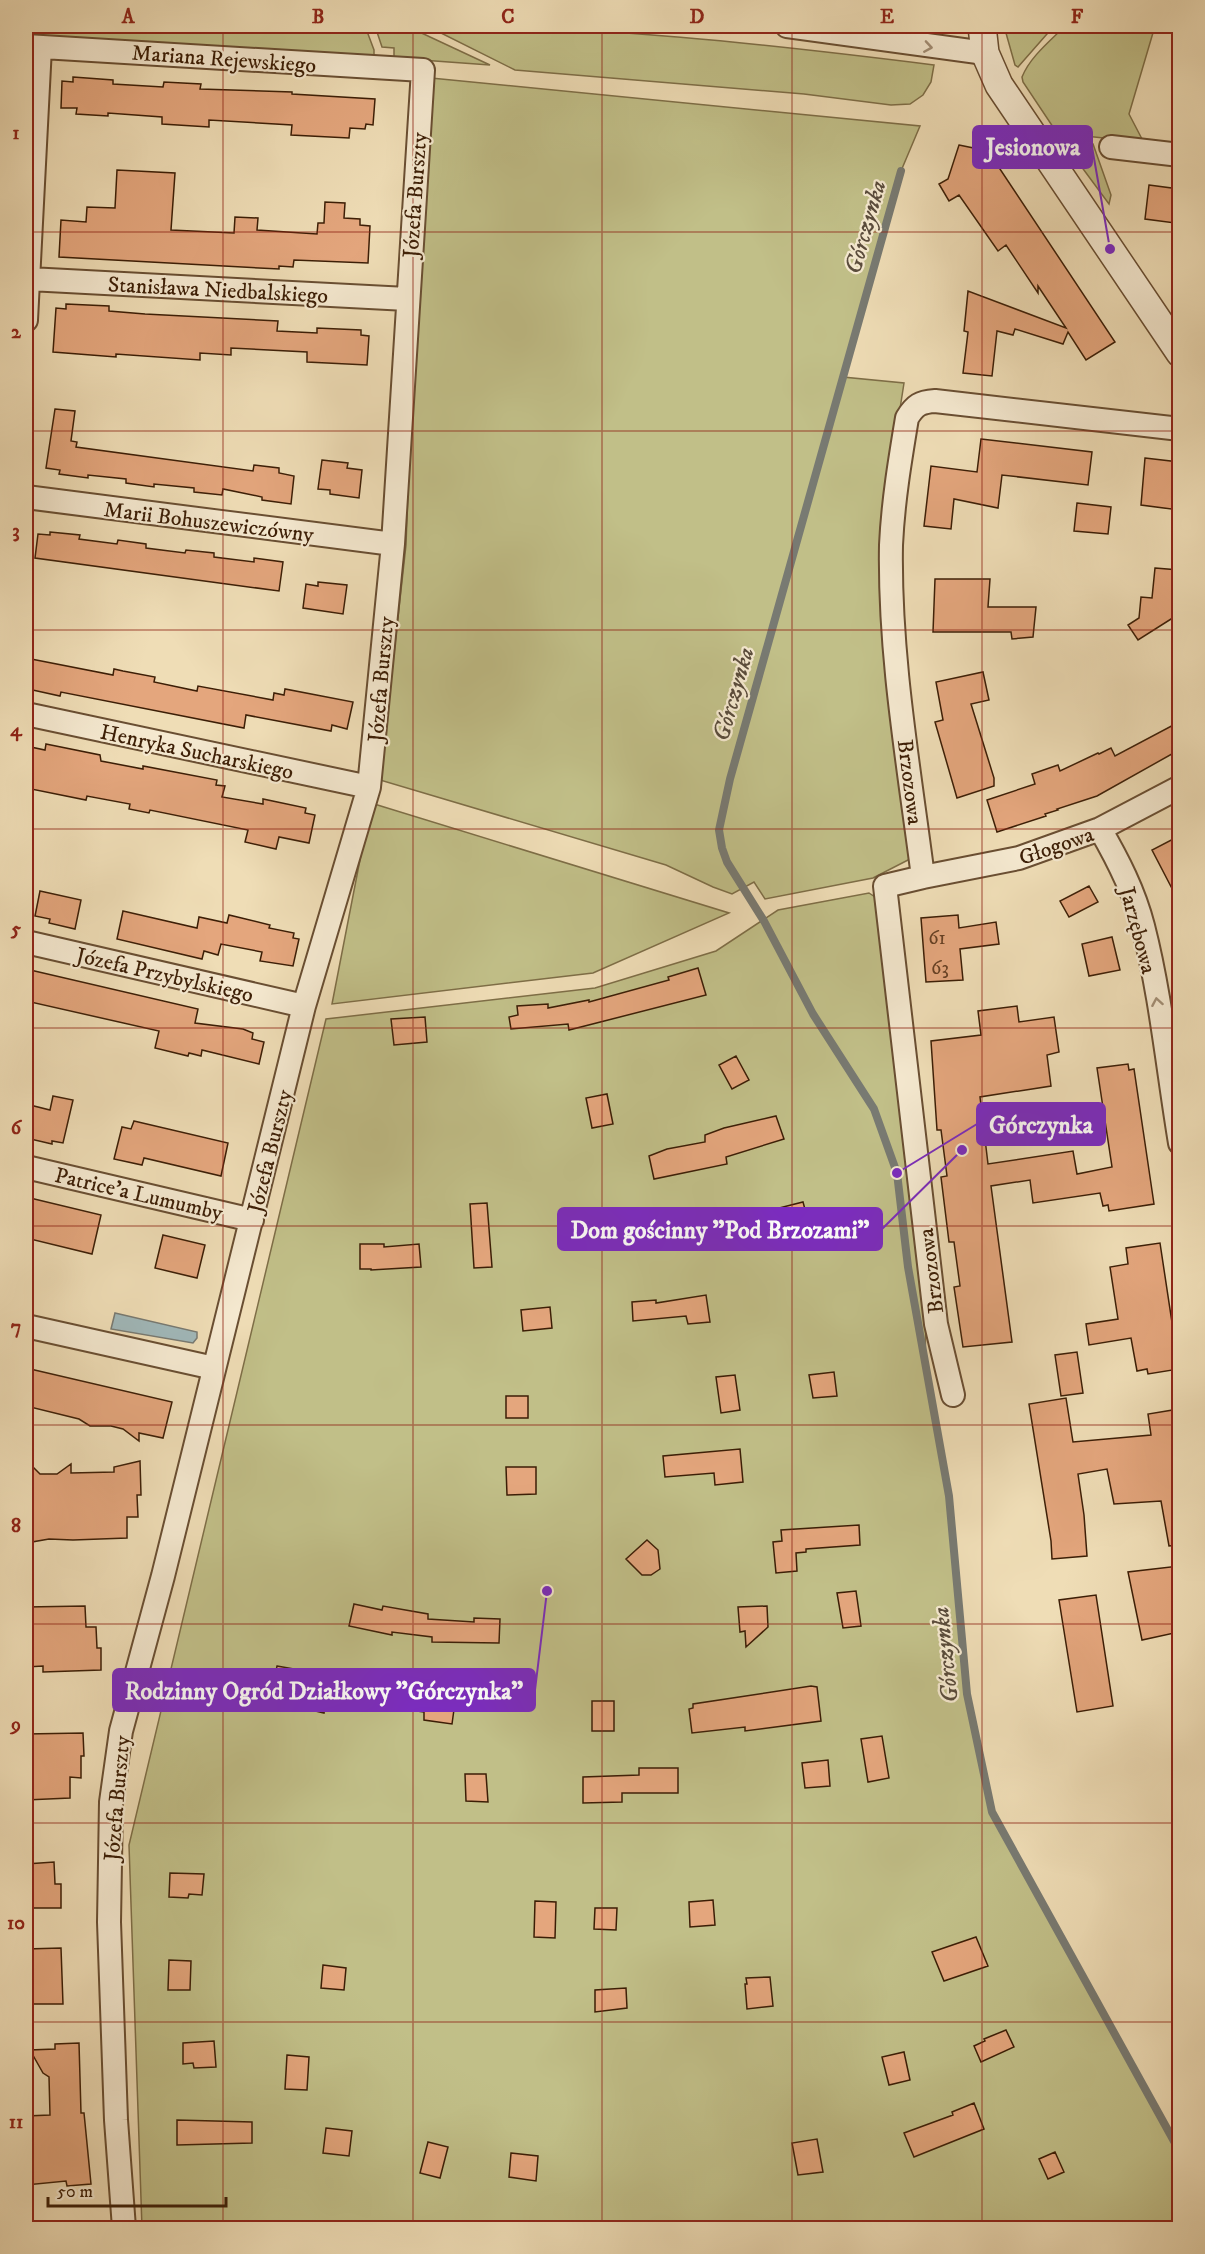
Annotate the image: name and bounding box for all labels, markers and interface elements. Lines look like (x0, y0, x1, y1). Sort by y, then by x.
text: A (121, 5, 136, 30)
text: B (312, 5, 324, 30)
text: C (501, 5, 515, 30)
text: D (690, 5, 705, 30)
text: E (880, 5, 894, 30)
text: F (1071, 5, 1084, 30)
street label: Mariana Rejewskiego (131, 40, 317, 79)
one-way arrow (924, 40, 933, 52)
text: 1 (12, 121, 20, 146)
callout: Jesionowa (973, 126, 1092, 168)
street label: Józefa Burszty (397, 131, 433, 261)
text: Jesionowa (983, 133, 1081, 163)
water label: Górczynka (838, 177, 894, 278)
street label: Stanisława Niedbalskiego (107, 271, 329, 310)
text: 2 (11, 320, 22, 345)
street label: Marii Bohuszewiczówny (102, 496, 316, 549)
text: 3 (12, 519, 20, 544)
street label: Józefa Burszty (362, 615, 400, 745)
water label: Górczynka (706, 644, 762, 745)
text: 4 (10, 718, 23, 743)
street label: Henryka Sucharskiego (97, 719, 296, 786)
street label: Brzozowa (891, 738, 928, 827)
street label: Głogowa (1015, 821, 1098, 872)
street label: Jarzębowa (1112, 882, 1162, 977)
text: 5 (10, 917, 21, 942)
house number: 61 (928, 926, 946, 951)
street label: Józefa Przybylskiego (71, 941, 256, 1009)
house number: 63 (931, 956, 949, 981)
one-way arrow (1151, 998, 1164, 1008)
street label: Józefa Burszty (242, 1086, 299, 1218)
callout: Górczynka (977, 1103, 1105, 1145)
text: Górczynka (989, 1111, 1094, 1141)
text: 6 (11, 1116, 23, 1141)
street label: Patrice'a Lumumby (52, 1162, 226, 1227)
callout: Dom gościnny "Pod Brzozami" (558, 1208, 882, 1250)
text: Dom gościnny "Pod Brzozami" (570, 1216, 870, 1246)
street label: Brzozowa (913, 1226, 950, 1315)
text: 7 (11, 1315, 21, 1340)
text: 8 (11, 1514, 21, 1539)
water label: Górczynka (926, 1605, 966, 1704)
callout: Rodzinny Ogród Działkowy "Górczynka" (113, 1669, 535, 1711)
text: Rodzinny Ogród Działkowy "Górczynka" (125, 1677, 523, 1707)
text: 9 (9, 1713, 21, 1738)
street label: Józefa Burszty (98, 1734, 136, 1864)
text: 10 (7, 1911, 25, 1936)
text: 11 (9, 2110, 23, 2135)
scale bar (48, 2170, 226, 2208)
text: 50 m (57, 2181, 93, 2203)

